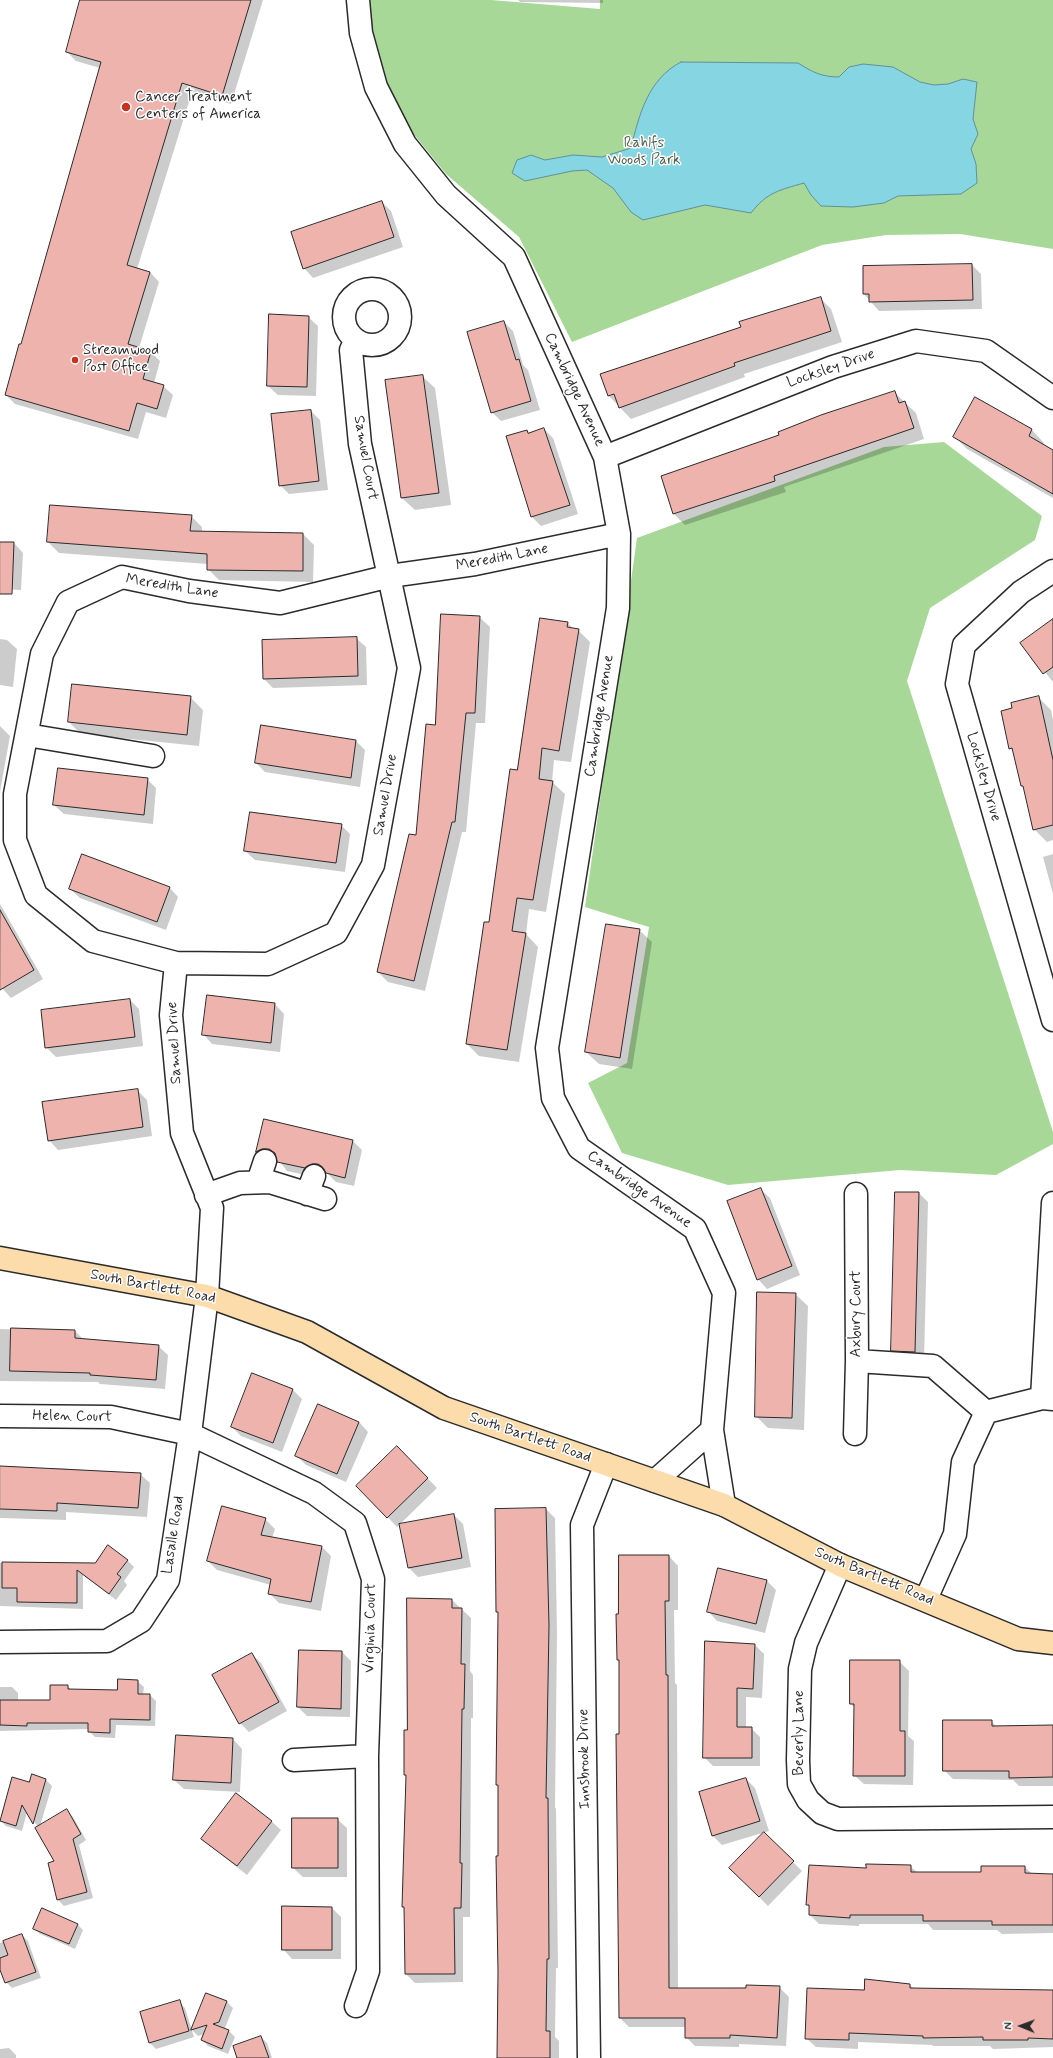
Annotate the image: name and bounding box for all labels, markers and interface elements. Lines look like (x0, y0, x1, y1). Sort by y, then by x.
place label: Cancer Treatment Centers of America (135, 89, 261, 124)
marker: Cancer Treatment Centers of America (120, 101, 132, 113)
park label: Rahlfs Woods Park (607, 135, 681, 170)
street label: Cambridge Avenue (540, 330, 608, 450)
place label: Streamwood Post Office (83, 342, 159, 377)
street label: Locksley Drive (785, 346, 877, 392)
marker: Streamwood Post Office (70, 355, 80, 365)
street label: Samuel Court (349, 414, 381, 502)
street label: Meredith Lane (454, 540, 550, 576)
street label: Meredith Lane (124, 571, 220, 603)
street label: Cambridge Avenue (581, 654, 619, 778)
street label: Locksley Drive (962, 730, 1004, 824)
street label: Samuel Drive (370, 753, 402, 837)
street label: Samuel Drive (164, 1001, 186, 1085)
street label: Cambridge Avenue (583, 1147, 695, 1233)
street label: South Bartlett Road (89, 1266, 217, 1308)
street label: Axbury Court (848, 1270, 866, 1358)
street label: Helen Court (32, 1407, 112, 1427)
street label: South Bartlett Road (467, 1409, 593, 1467)
street label: Lasalle Road (159, 1495, 189, 1575)
street label: South Bartlett Road (812, 1544, 936, 1610)
street label: Virginia Court (361, 1583, 381, 1673)
street label: Beverly Lane (791, 1690, 809, 1776)
street label: Innsbrook Drive (575, 1709, 595, 1809)
north arrow (1001, 2006, 1041, 2046)
text: N (1002, 2022, 1016, 2030)

